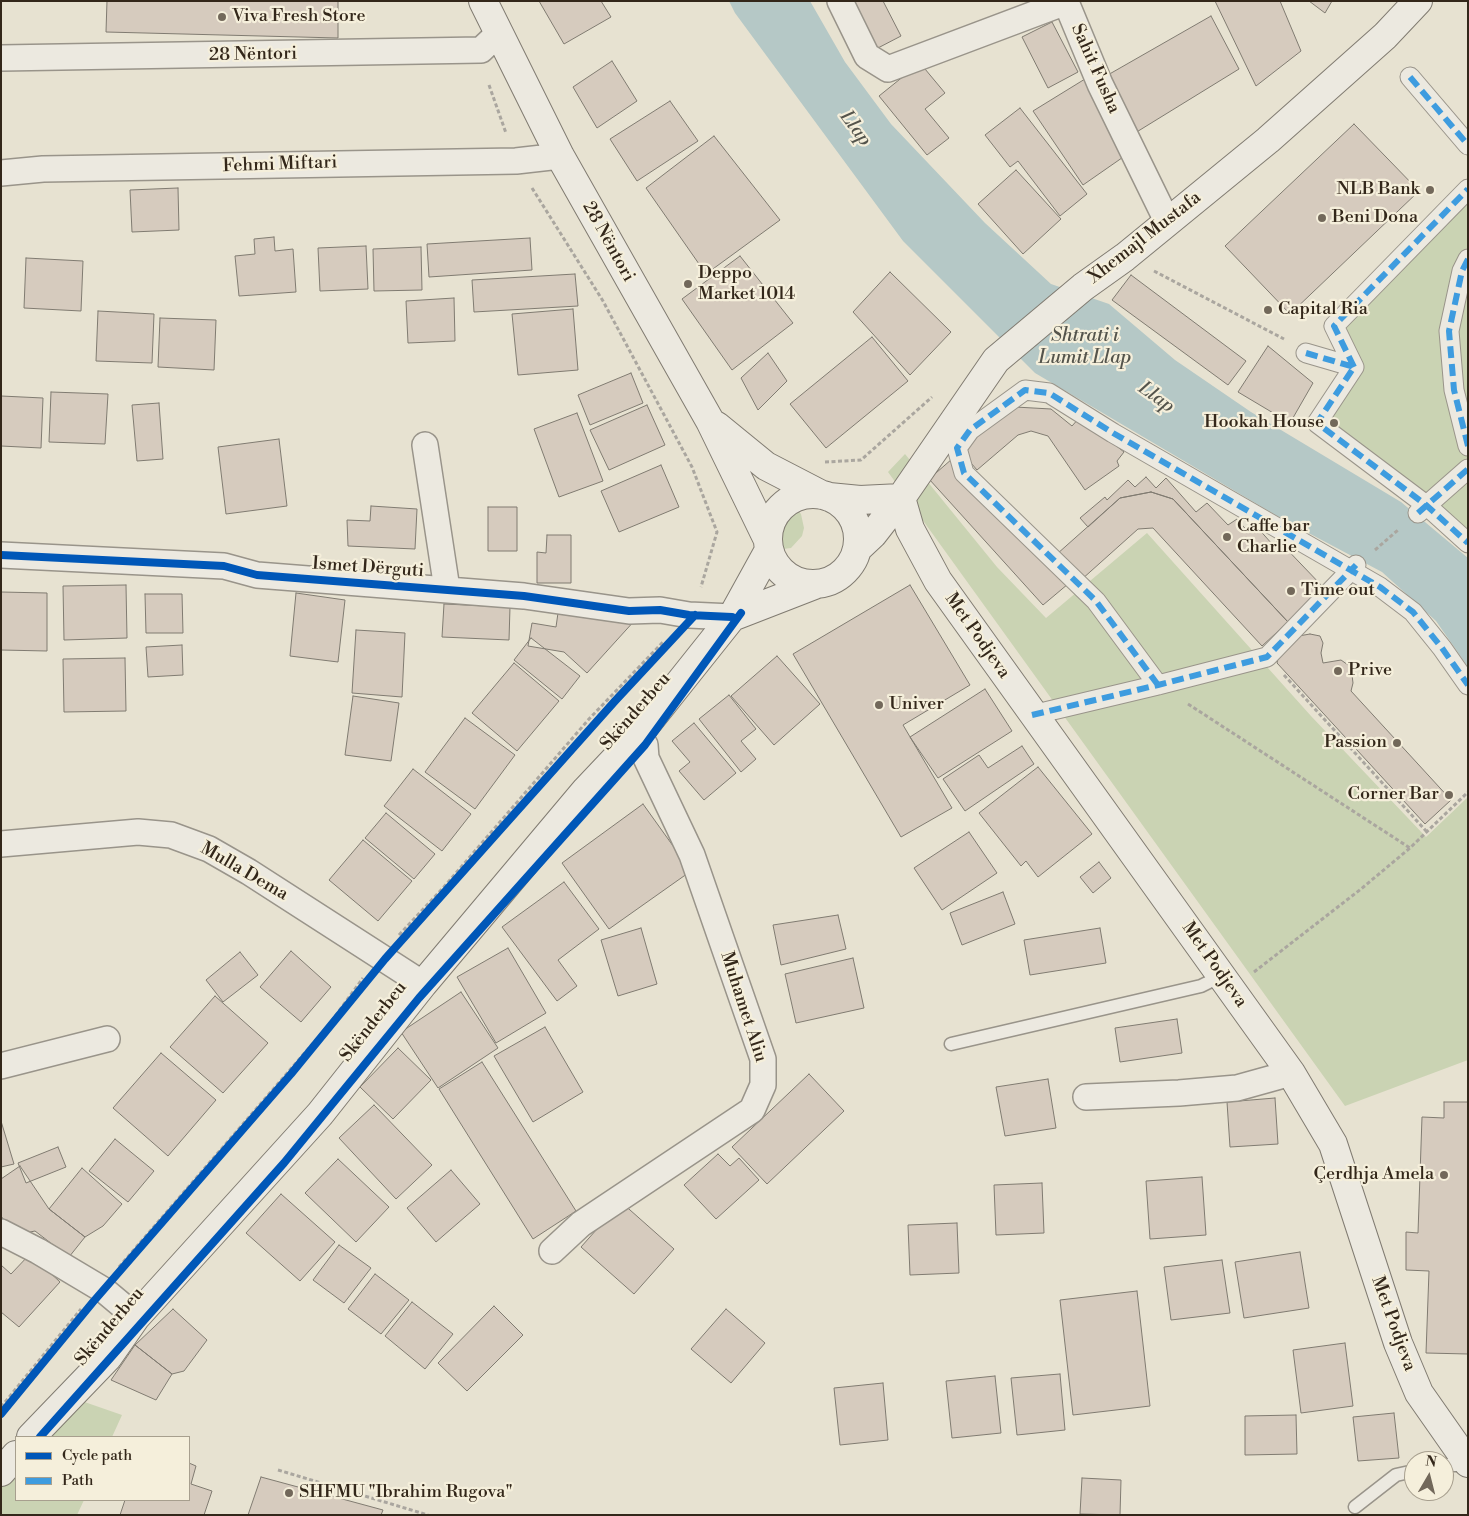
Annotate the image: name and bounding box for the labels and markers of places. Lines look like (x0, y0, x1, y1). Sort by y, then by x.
place label: Viva Fresh Store (232, 6, 365, 28)
marker: Viva Fresh Store (216, 11, 228, 23)
place label: NLB Bank (1336, 179, 1420, 201)
marker: NLB Bank (1424, 184, 1436, 196)
place label: Beni Dona (1332, 207, 1418, 229)
marker: Beni Dona (1316, 212, 1328, 224)
place label: Deppo Market 1014 (698, 263, 795, 306)
marker: Deppo Market 1014 (682, 278, 694, 290)
place label: Capital Ria (1278, 299, 1368, 321)
marker: Capital Ria (1262, 304, 1274, 316)
place label: Hookah House (1204, 412, 1324, 434)
marker: Hookah House (1328, 417, 1340, 429)
place label: Caffe bar Charlie (1237, 516, 1310, 558)
marker: Caffe bar Charlie (1221, 531, 1233, 543)
place label: Time out (1301, 580, 1375, 602)
marker: Time out (1285, 585, 1297, 597)
place label: Prive (1348, 660, 1392, 682)
marker: Prive (1332, 665, 1344, 677)
place label: Univer (889, 694, 944, 716)
marker: Univer (873, 699, 885, 711)
place label: Passion (1324, 732, 1387, 754)
marker: Passion (1391, 737, 1403, 749)
place label: Corner Bar (1348, 784, 1439, 806)
marker: Corner Bar (1443, 789, 1455, 801)
place label: Çerdhja Amela (1314, 1164, 1434, 1186)
marker: Çerdhja Amela (1438, 1169, 1450, 1181)
place label: SHFMU "Ibrahim Rugova" (299, 1482, 513, 1504)
marker: SHFMU "Ibrahim Rugova" (283, 1487, 295, 1499)

